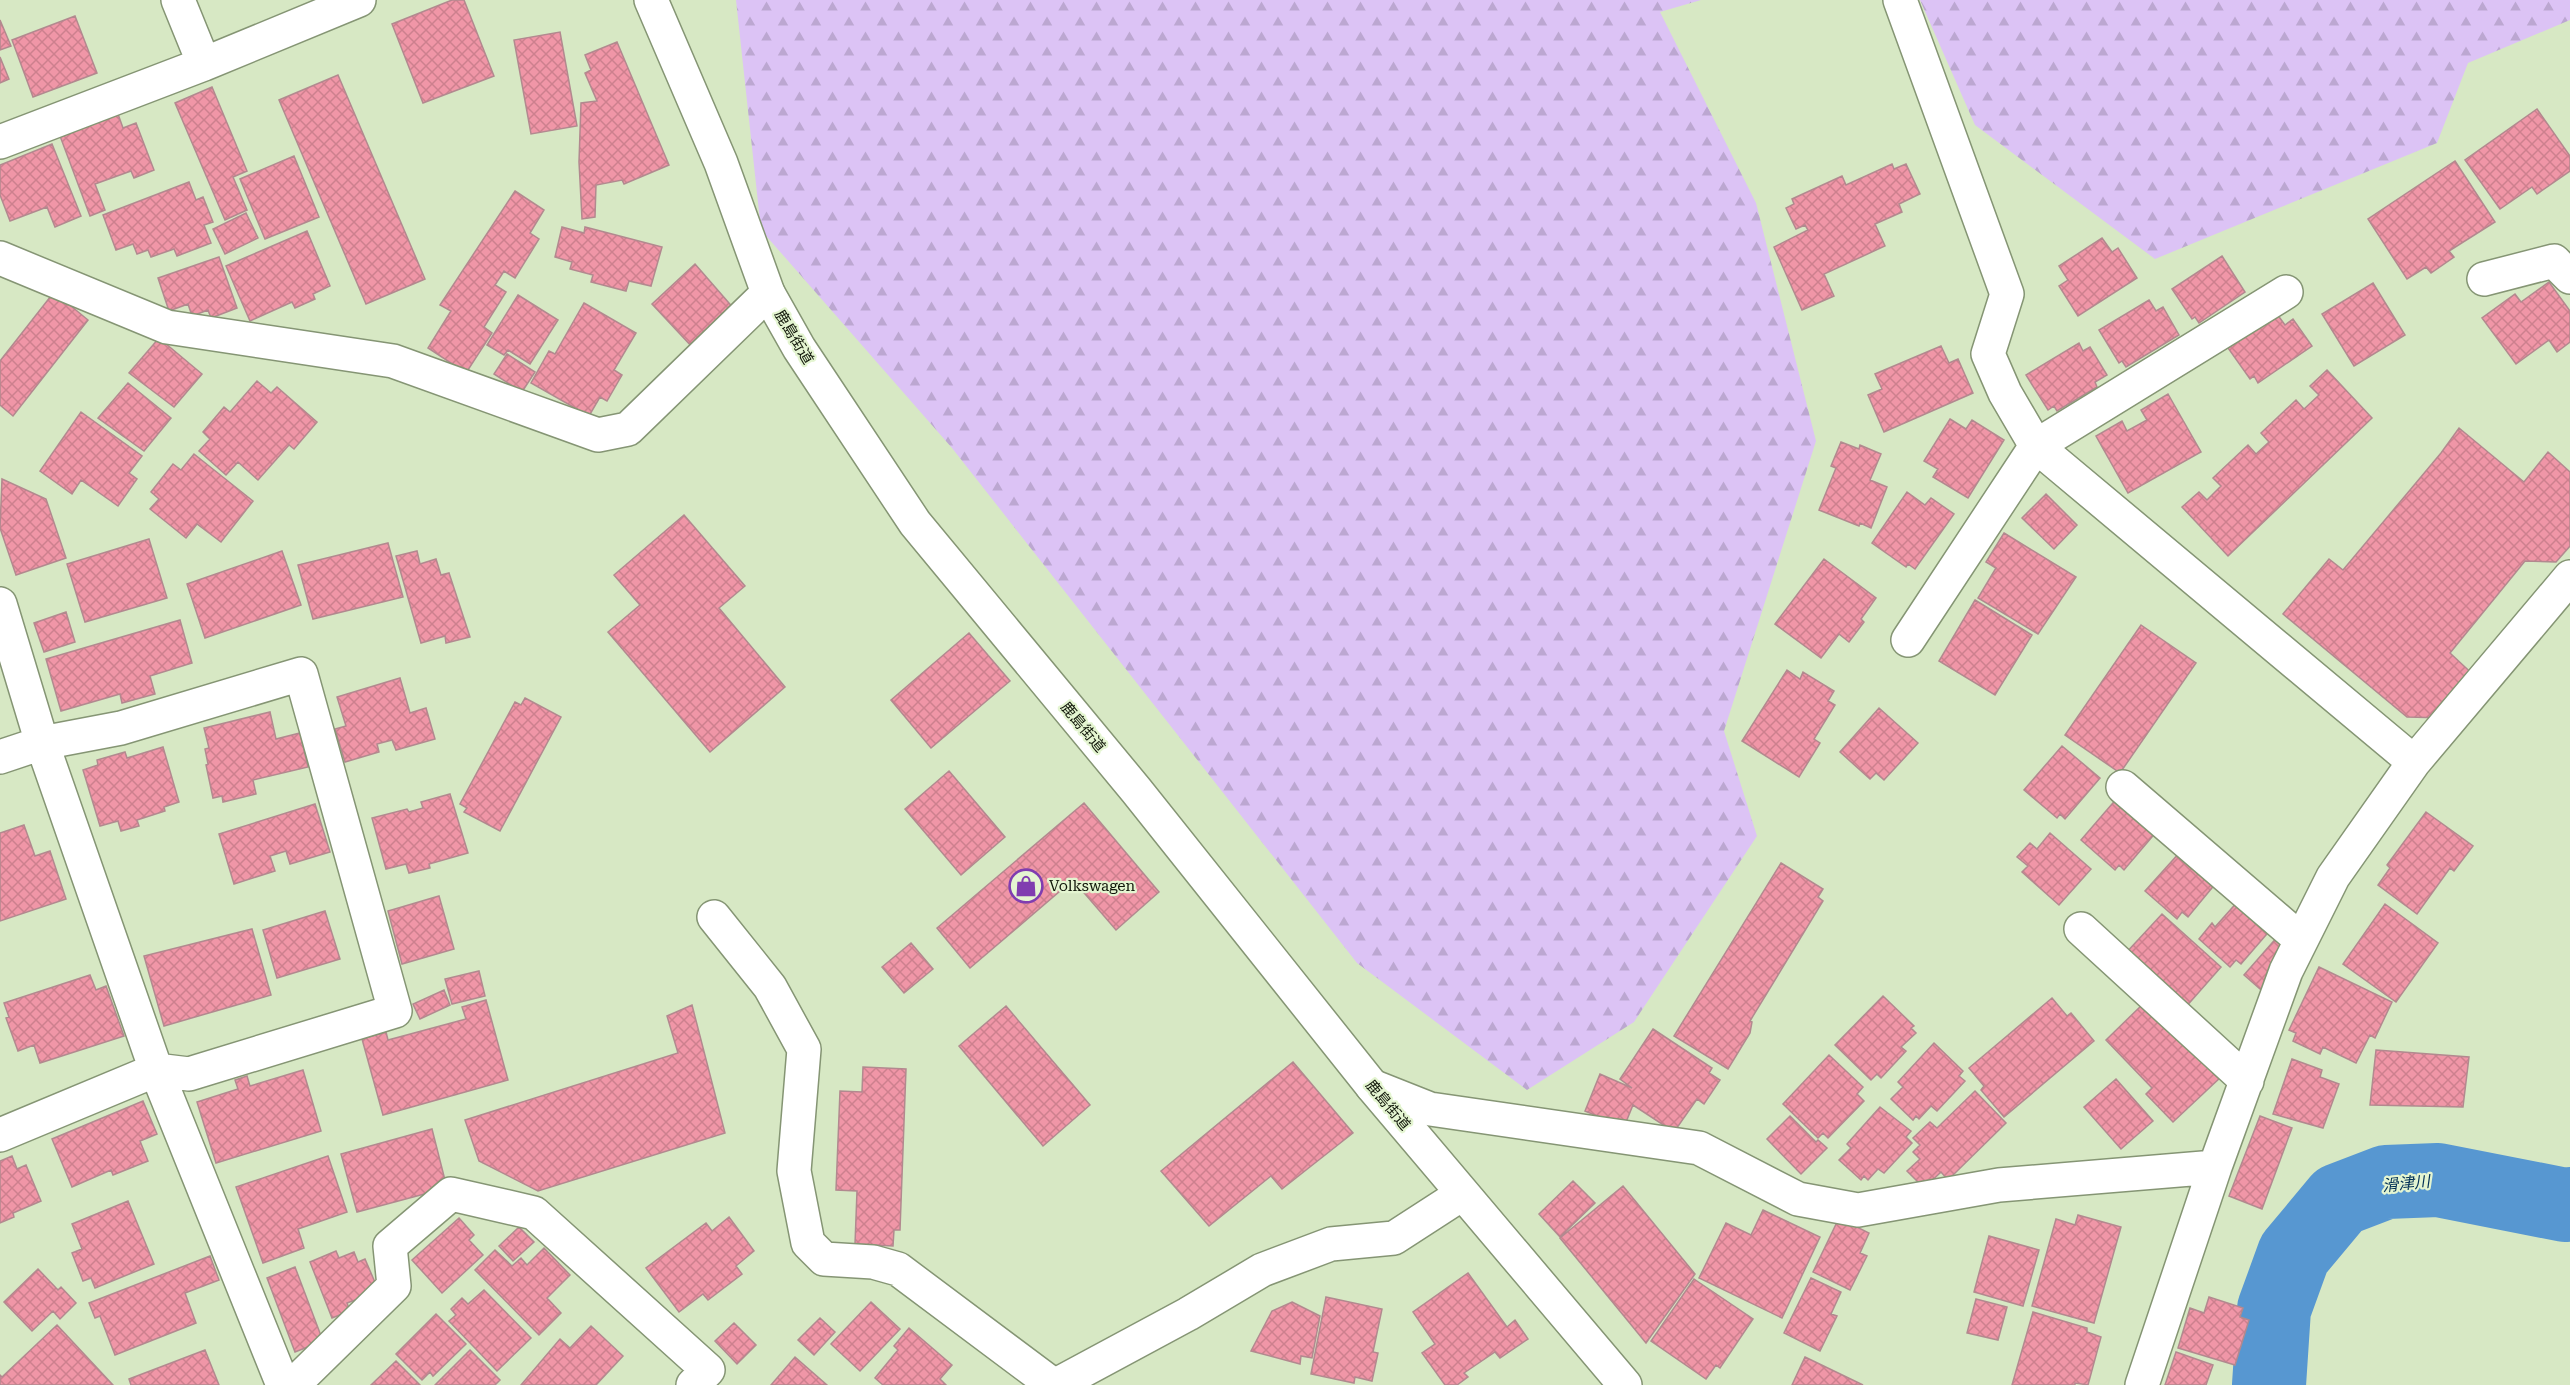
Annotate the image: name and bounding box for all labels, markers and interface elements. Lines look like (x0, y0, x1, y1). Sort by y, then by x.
street label: 鹿島街道 (771, 307, 817, 367)
street label: 鹿島街道 (1057, 698, 1109, 756)
shop icon: Volkswagen (1008, 868, 1044, 904)
place label: Volkswagen (1049, 877, 1136, 895)
street label: 鹿島街道 (1362, 1076, 1414, 1134)
water label: 滑津川 (2381, 1171, 2433, 1195)

